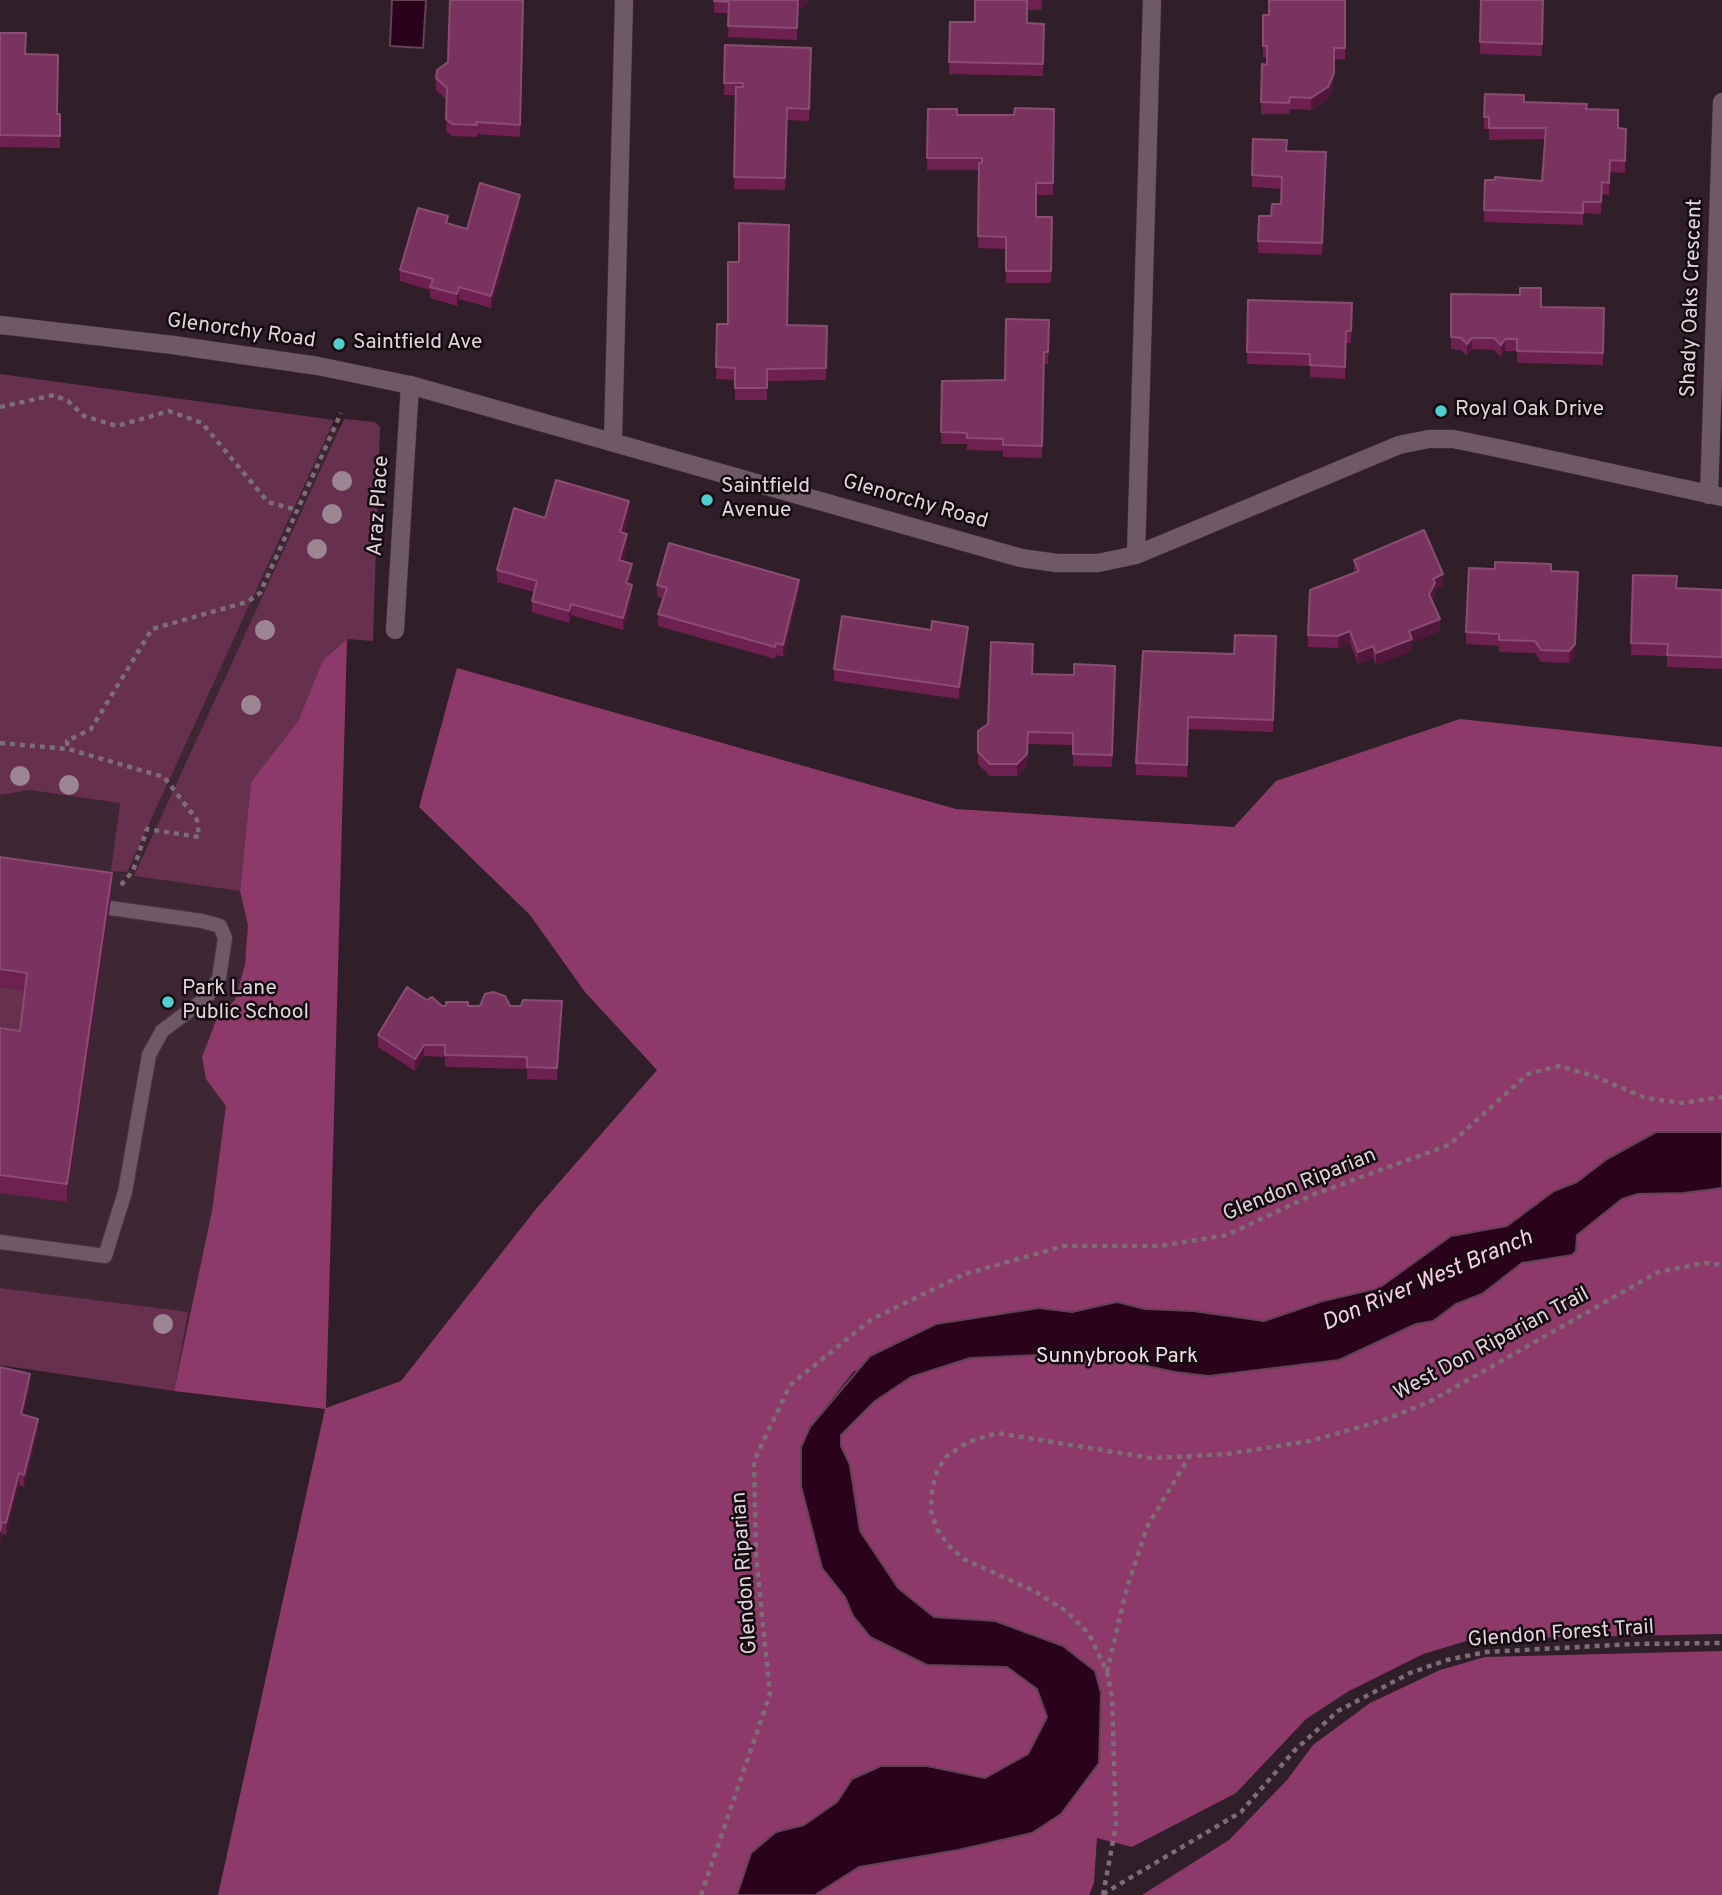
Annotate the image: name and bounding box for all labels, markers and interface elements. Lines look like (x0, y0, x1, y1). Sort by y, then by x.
street label: Shady Oaks Crescent (1677, 198, 1709, 398)
street label: Glenorchy Road (165, 309, 317, 355)
place label: Saintfield Ave (353, 331, 482, 357)
marker: Saintfield Ave (331, 336, 347, 352)
place label: Royal Oak Drive (1455, 398, 1604, 424)
marker: Royal Oak Drive (1433, 403, 1449, 419)
street label: Araz Place (364, 455, 396, 557)
street label: Glenorchy Road (840, 470, 990, 536)
place label: Saintfield Avenue (721, 475, 810, 525)
marker: Saintfield Avenue (699, 492, 715, 508)
place label: Park Lane Public School (182, 977, 309, 1027)
marker: Park Lane Public School (160, 994, 176, 1010)
street label: Glendon Riparian (1220, 1144, 1380, 1228)
water label: Don River West Branch (1319, 1225, 1537, 1339)
street label: West Don Riparian Trail (1390, 1283, 1594, 1407)
park label: Sunnybrook Park (1036, 1345, 1198, 1371)
street label: Glendon Riparian (728, 1491, 764, 1655)
street label: Glendon Forest Trail (1467, 1616, 1655, 1654)

